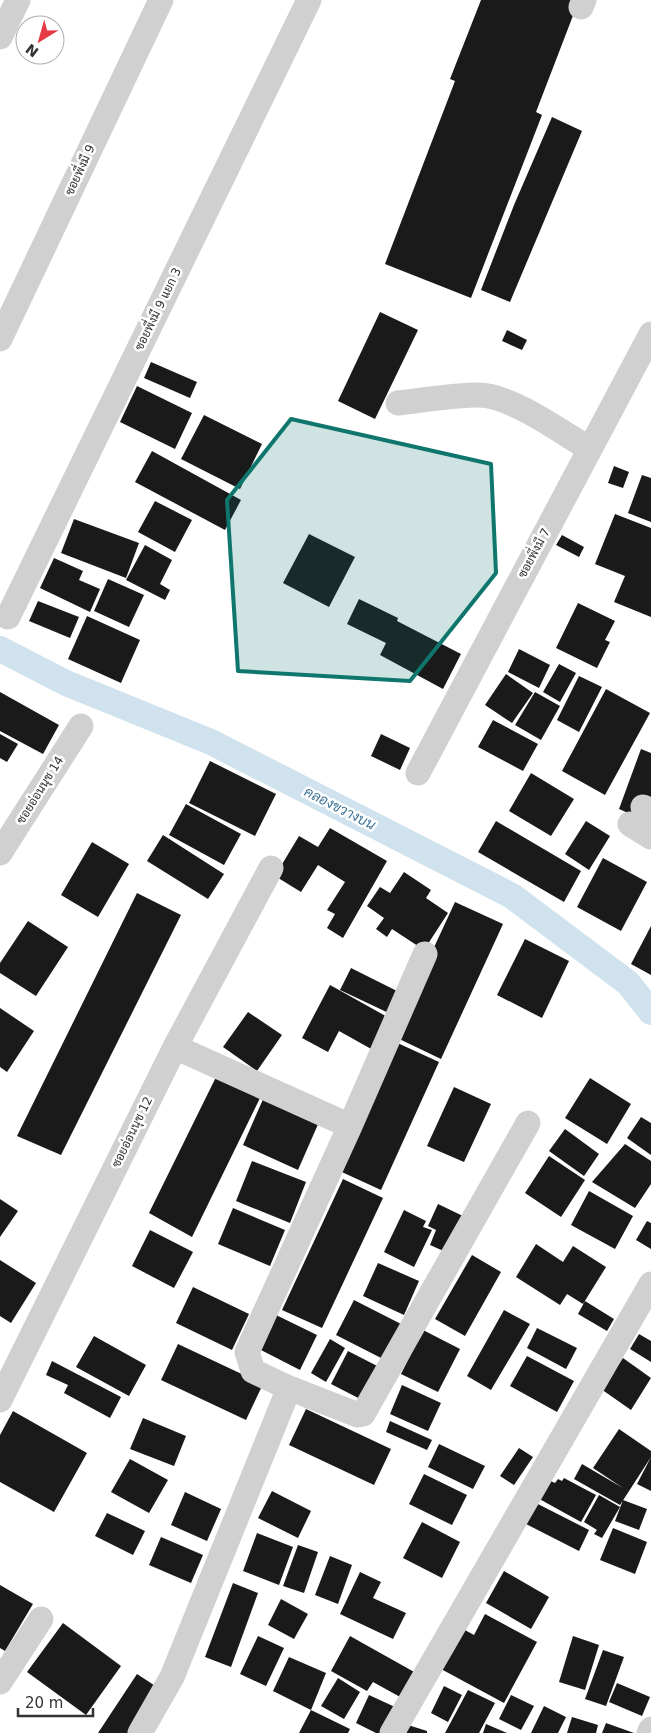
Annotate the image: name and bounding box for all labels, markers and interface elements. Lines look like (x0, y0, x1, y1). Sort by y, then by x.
north arrow (15, 15, 65, 65)
text: N (23, 40, 42, 60)
street label: ซอยพึ่งมี 9 (59, 141, 98, 198)
street label: ซอยพึ่งมี 9 แยก 3 (128, 264, 184, 353)
street label: ซอยพึ่งมี 7 (512, 524, 553, 580)
street label: ซอยอ่อนนุช 14 (14, 754, 68, 827)
water label: คลองขวางบน (302, 783, 378, 833)
street label: ซอยอ่อนนุช 12 (109, 1094, 157, 1171)
scale bar (18, 1686, 92, 1718)
text: 20 m (25, 1694, 63, 1712)

